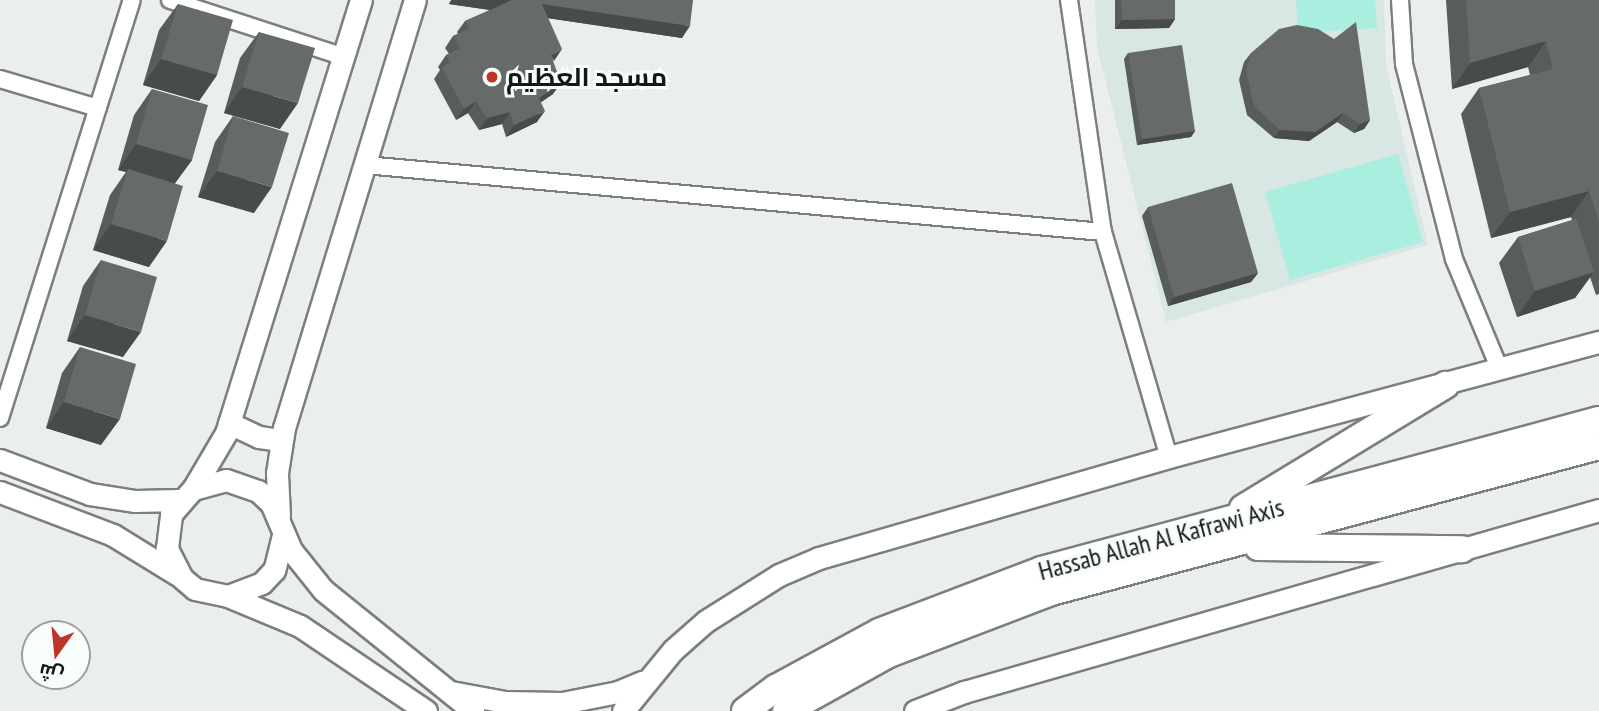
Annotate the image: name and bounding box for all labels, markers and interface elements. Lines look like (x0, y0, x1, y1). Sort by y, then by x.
place label: مسجد العظيم (506, 61, 667, 93)
marker: مسجد العظيم (484, 69, 500, 85)
street label: Hassab Allah Al Kafrawi Axis (1034, 491, 1288, 587)
north arrow (21, 620, 91, 690)
text: ش (36, 659, 66, 688)

